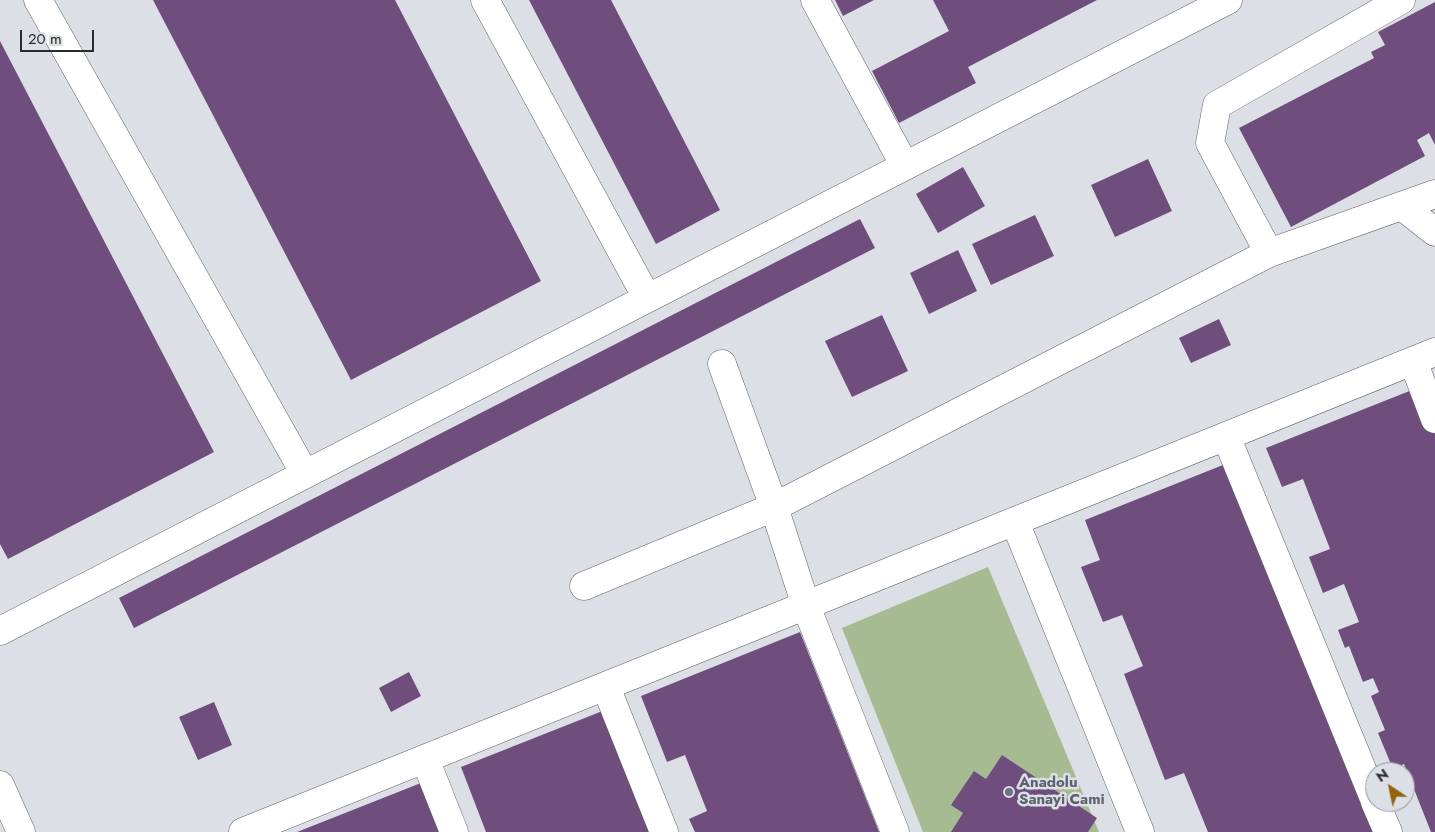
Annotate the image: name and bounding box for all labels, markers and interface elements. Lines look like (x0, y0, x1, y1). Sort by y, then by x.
scale bar (22, 20, 96, 52)
text: 20 m (28, 28, 62, 50)
north arrow (1365, 762, 1415, 812)
text: N (1372, 764, 1392, 787)
place label: Anadolu Sanayi Cami (1019, 774, 1105, 809)
marker: Anadolu Sanayi Cami (1003, 786, 1015, 798)

